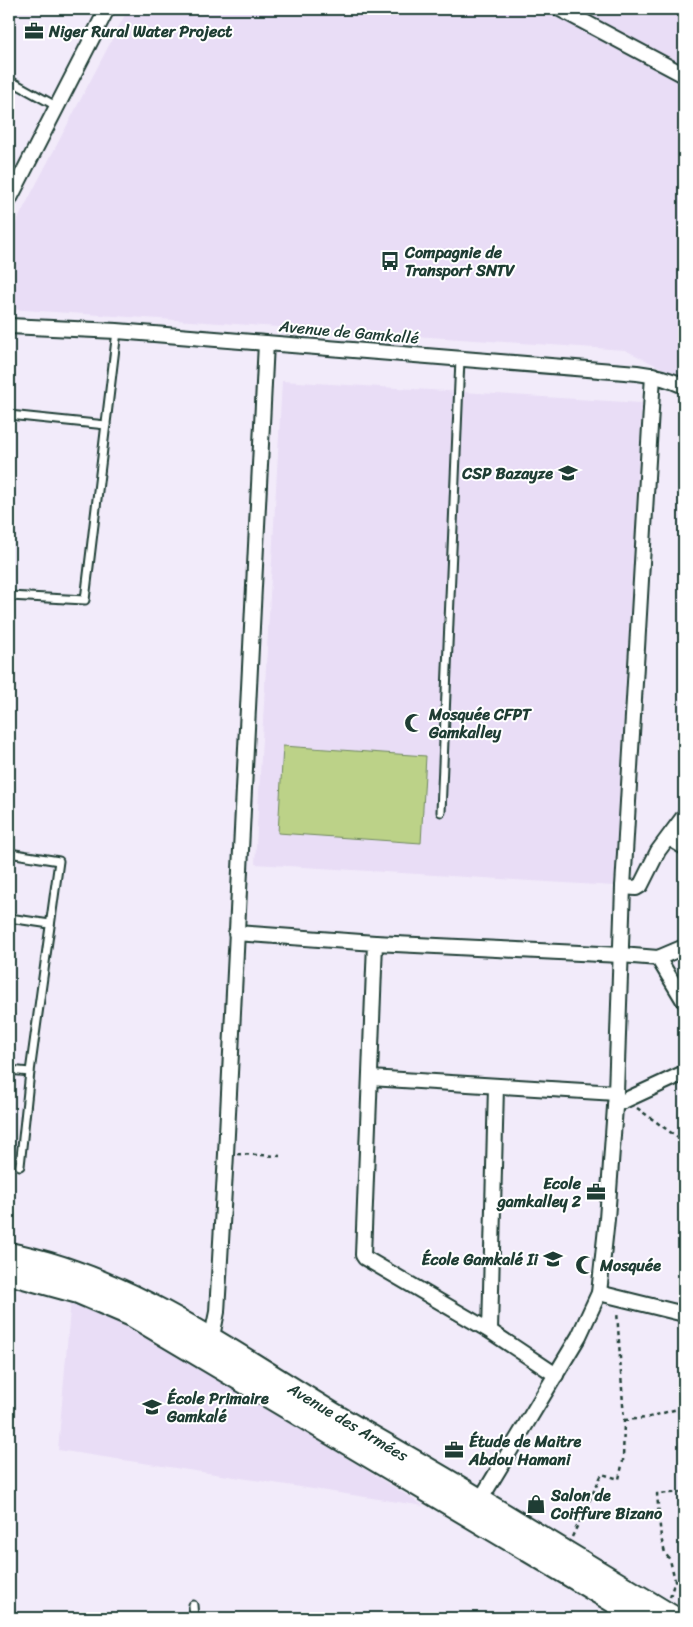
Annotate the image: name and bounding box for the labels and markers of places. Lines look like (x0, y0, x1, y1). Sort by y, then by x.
place label: Niger Rural Water Project (48, 17, 232, 46)
office icon: Niger Rural Water Project (23, 20, 45, 42)
place label: Compagnie de Transport SNTV (404, 238, 515, 285)
bus stop icon: Compagnie de Transport SNTV (379, 250, 401, 272)
place label: CSP Bazayze (461, 459, 553, 488)
school or university icon: CSP Bazayze (557, 462, 579, 484)
place label: Mosquée CFPT Gamkalley (428, 700, 532, 747)
mosque icon: Mosquée CFPT Gamkalley (403, 712, 425, 734)
place label: Ecole gamkalley 2 (496, 1169, 582, 1216)
office icon: Ecole gamkalley 2 (585, 1181, 607, 1203)
place label: École Gamkalé Ii (422, 1245, 540, 1274)
school or university icon: École Gamkalé Ii (542, 1248, 564, 1270)
place label: Mosquée (599, 1251, 661, 1280)
mosque icon: Mosquée (574, 1254, 596, 1276)
place label: École Primaire Gamkalé (166, 1384, 269, 1431)
school or university icon: École Primaire Gamkalé (141, 1396, 163, 1418)
place label: Étude de Maitre Abdou Hamani (468, 1427, 582, 1474)
office icon: Étude de Maitre Abdou Hamani (443, 1439, 465, 1461)
place label: Salon de Coiffure Bizano (550, 1481, 663, 1528)
shop icon: Salon de Coiffure Bizano (525, 1493, 547, 1515)

